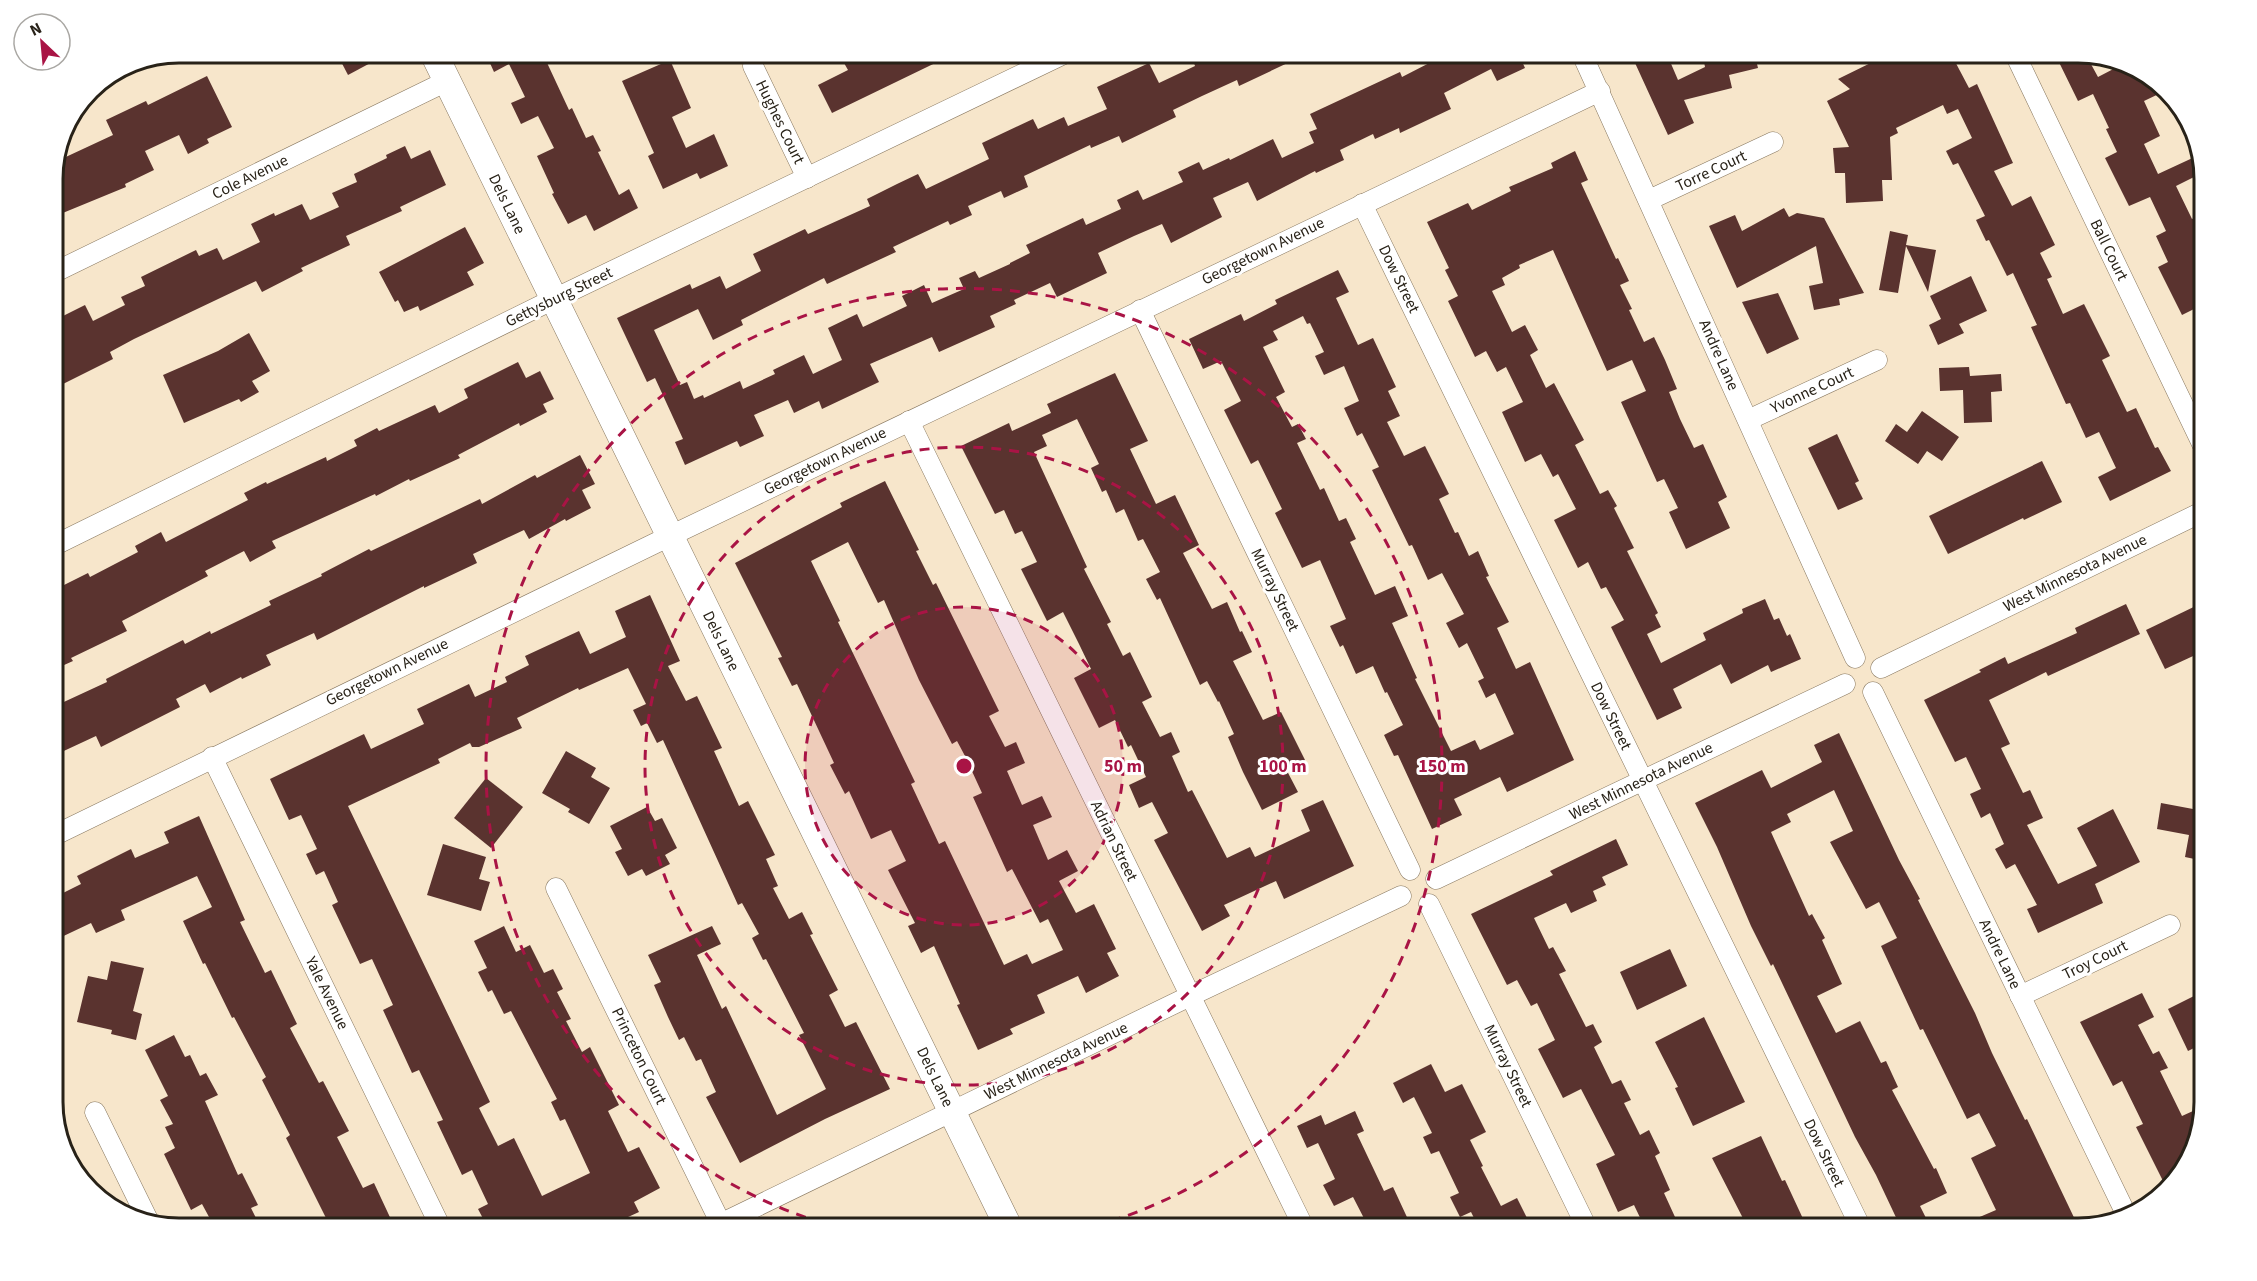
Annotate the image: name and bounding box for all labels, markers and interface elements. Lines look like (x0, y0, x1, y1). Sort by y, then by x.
north arrow (12, 12, 72, 72)
text: N (26, 17, 45, 42)
street label: Hughes Court (750, 76, 810, 168)
street label: Torre Court (1672, 145, 1751, 197)
street label: Cole Avenue (208, 149, 292, 205)
street label: Dels Lane (483, 170, 531, 238)
street label: Georgetown Avenue (1198, 212, 1328, 290)
street label: Ball Court (2085, 215, 2134, 285)
street label: Dow Street (1373, 241, 1425, 317)
street label: Gettysburg Street (502, 261, 617, 332)
street label: Andre Lane (1694, 316, 1744, 394)
street label: Yvonne Court (1766, 361, 1858, 419)
street label: Georgetown Avenue (760, 422, 890, 500)
street label: West Minnesota Avenue (2000, 529, 2151, 617)
street label: Murray Street (1245, 545, 1305, 636)
street label: Dels Lane (697, 607, 745, 675)
street label: Georgetown Avenue (322, 633, 452, 711)
street label: Dow Street (1585, 678, 1637, 754)
street label: West Minnesota Avenue (1566, 737, 1717, 825)
text: 50 m (1104, 754, 1142, 779)
text: 100 m (1259, 754, 1307, 779)
text: 150 m (1418, 754, 1466, 779)
centre of rings (954, 756, 974, 776)
street label: Adrian Street (1085, 797, 1143, 886)
street label: Andre Lane (1974, 915, 2026, 993)
street label: Troy Court (2059, 935, 2132, 985)
street label: Yale Avenue (299, 952, 354, 1033)
street label: Princeton Court (606, 1004, 672, 1109)
street label: West Minnesota Avenue (981, 1017, 1132, 1105)
street label: Murray Street (1478, 1021, 1538, 1112)
street label: Dels Lane (911, 1043, 959, 1111)
street label: Dow Street (1798, 1115, 1850, 1191)

